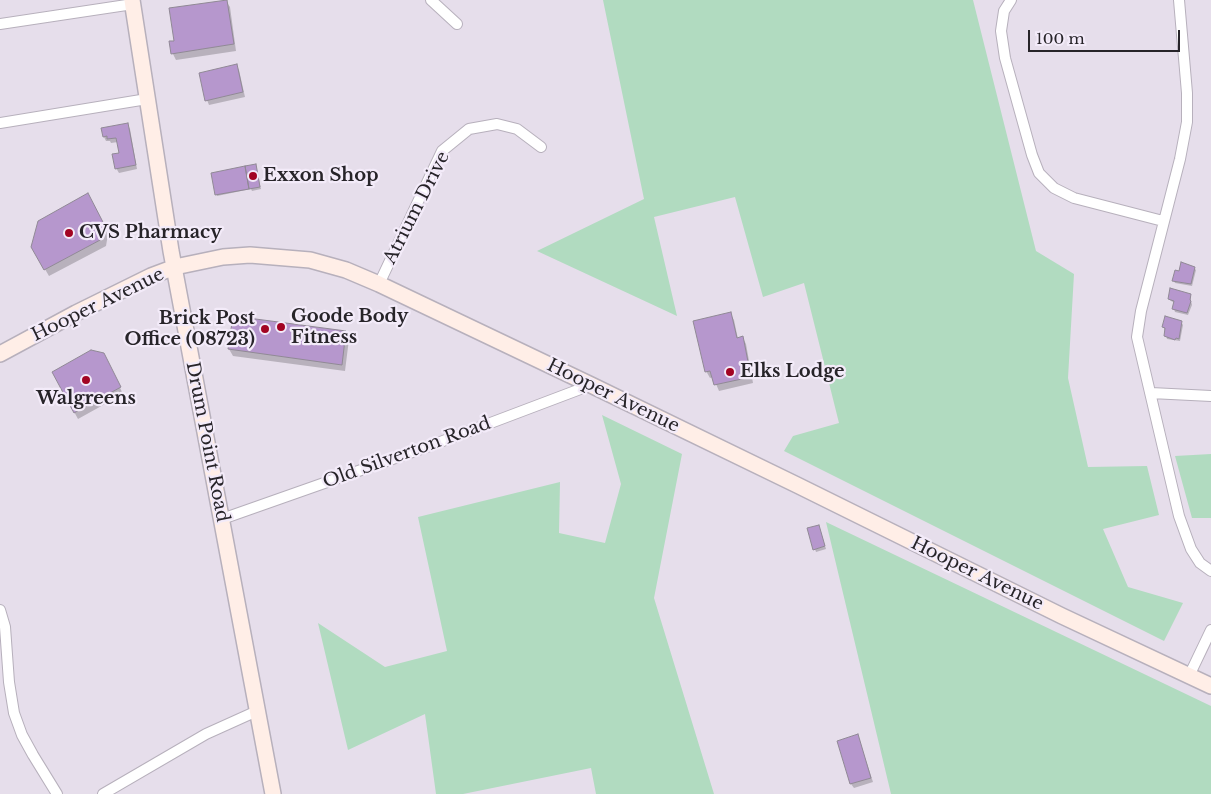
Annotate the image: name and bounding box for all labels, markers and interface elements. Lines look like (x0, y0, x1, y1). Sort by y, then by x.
scale bar (1031, 20, 1184, 52)
text: 100 m (1036, 29, 1085, 48)
street label: Atrium Drive (379, 148, 455, 268)
place label: Exxon Shop (263, 165, 379, 187)
marker: Exxon Shop (247, 170, 259, 182)
place label: CVS Pharmacy (79, 222, 222, 244)
marker: CVS Pharmacy (63, 227, 75, 239)
street label: Hooper Avenue (28, 264, 168, 346)
place label: Goode Body Fitness (291, 306, 408, 348)
place label: Brick Post Office (08723) (125, 308, 255, 350)
marker: Goode Body Fitness (275, 321, 287, 333)
marker: Brick Post Office (08723) (259, 323, 271, 335)
street label: Hooper Avenue (543, 355, 683, 437)
street label: Drum Point Road (181, 360, 233, 524)
place label: Elks Lodge (740, 361, 845, 383)
marker: Elks Lodge (724, 366, 736, 378)
marker: Walgreens (80, 374, 92, 386)
place label: Walgreens (36, 388, 136, 410)
street label: Old Silverton Road (320, 413, 494, 493)
street label: Hooper Avenue (907, 533, 1047, 615)

